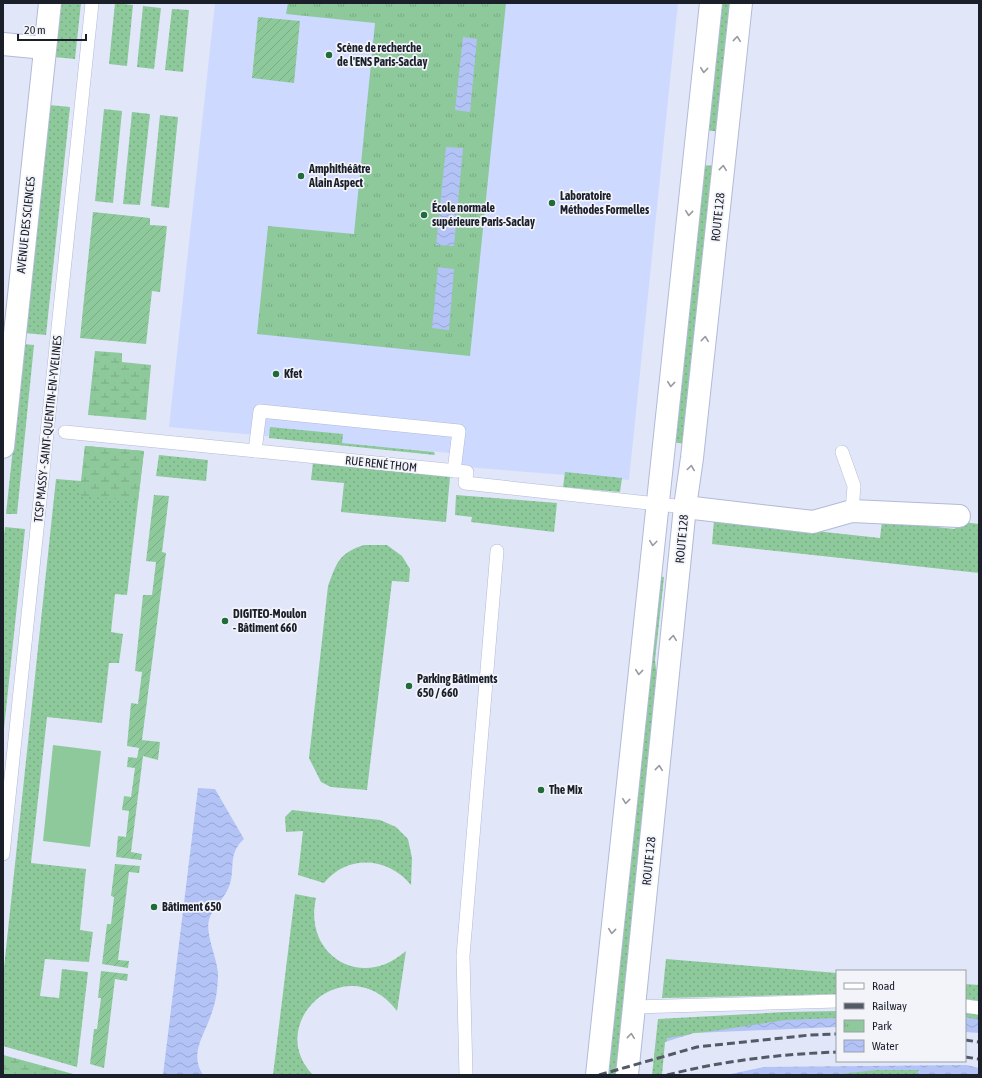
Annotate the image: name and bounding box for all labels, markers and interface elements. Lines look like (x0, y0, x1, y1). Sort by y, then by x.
scale bar (18, 16, 86, 42)
text: 20 m (24, 23, 46, 37)
one-way arrow (732, 36, 741, 42)
place label: Scène de recherche de l'ENS Paris-Saclay (337, 41, 427, 69)
marker: Scène de recherche de l'ENS Paris-Saclay (324, 50, 334, 60)
one-way arrow (700, 67, 709, 73)
place label: Amphithéâtre Alain Aspect (308, 162, 371, 190)
one-way arrow (718, 165, 727, 171)
marker: Amphithéâtre Alain Aspect (296, 171, 306, 181)
street label: AVENUE DES SCIENCES (14, 176, 38, 274)
place label: Laboratoire Méthodes Formelles (560, 189, 650, 217)
street label: ROUTE 128 (708, 192, 728, 242)
marker: Laboratoire Méthodes Formelles (547, 198, 557, 208)
place label: École normale supérieure Paris-Saclay (432, 200, 535, 229)
marker: École normale supérieure Paris-Saclay (419, 210, 429, 220)
one-way arrow (685, 210, 694, 216)
street label: TCSP MASSY - SAINT-QUENTIN-EN-YVELINES (31, 335, 65, 523)
one-way arrow (700, 336, 709, 342)
place label: Kfet (284, 367, 303, 381)
marker: Kfet (271, 369, 281, 379)
one-way arrow (667, 381, 676, 387)
street label: RUE RENÉ THOM (344, 453, 418, 475)
one-way arrow (686, 465, 695, 472)
street label: ROUTE 128 (673, 514, 691, 564)
one-way arrow (649, 540, 658, 546)
place label: DIGITEO-Moulon - Bâtiment 660 (233, 607, 307, 635)
marker: DIGITEO-Moulon - Bâtiment 660 (220, 616, 230, 626)
one-way arrow (668, 635, 677, 641)
one-way arrow (635, 669, 644, 675)
place label: Parking Bâtiments 650 / 660 (417, 672, 498, 700)
marker: Parking Bâtiments 650 / 660 (404, 681, 414, 691)
one-way arrow (654, 765, 663, 771)
place label: The Mix (549, 783, 583, 797)
marker: The Mix (536, 785, 546, 795)
one-way arrow (621, 798, 630, 804)
street label: ROUTE 128 (639, 836, 659, 886)
place label: Bâtiment 650 (162, 900, 222, 914)
marker: Bâtiment 650 (149, 902, 159, 912)
one-way arrow (608, 927, 617, 934)
legend (836, 970, 966, 1062)
text: Road (872, 979, 895, 993)
text: Railway (872, 999, 907, 1013)
text: Park (872, 1019, 893, 1033)
one-way arrow (627, 1033, 636, 1039)
text: Water (872, 1039, 899, 1053)

